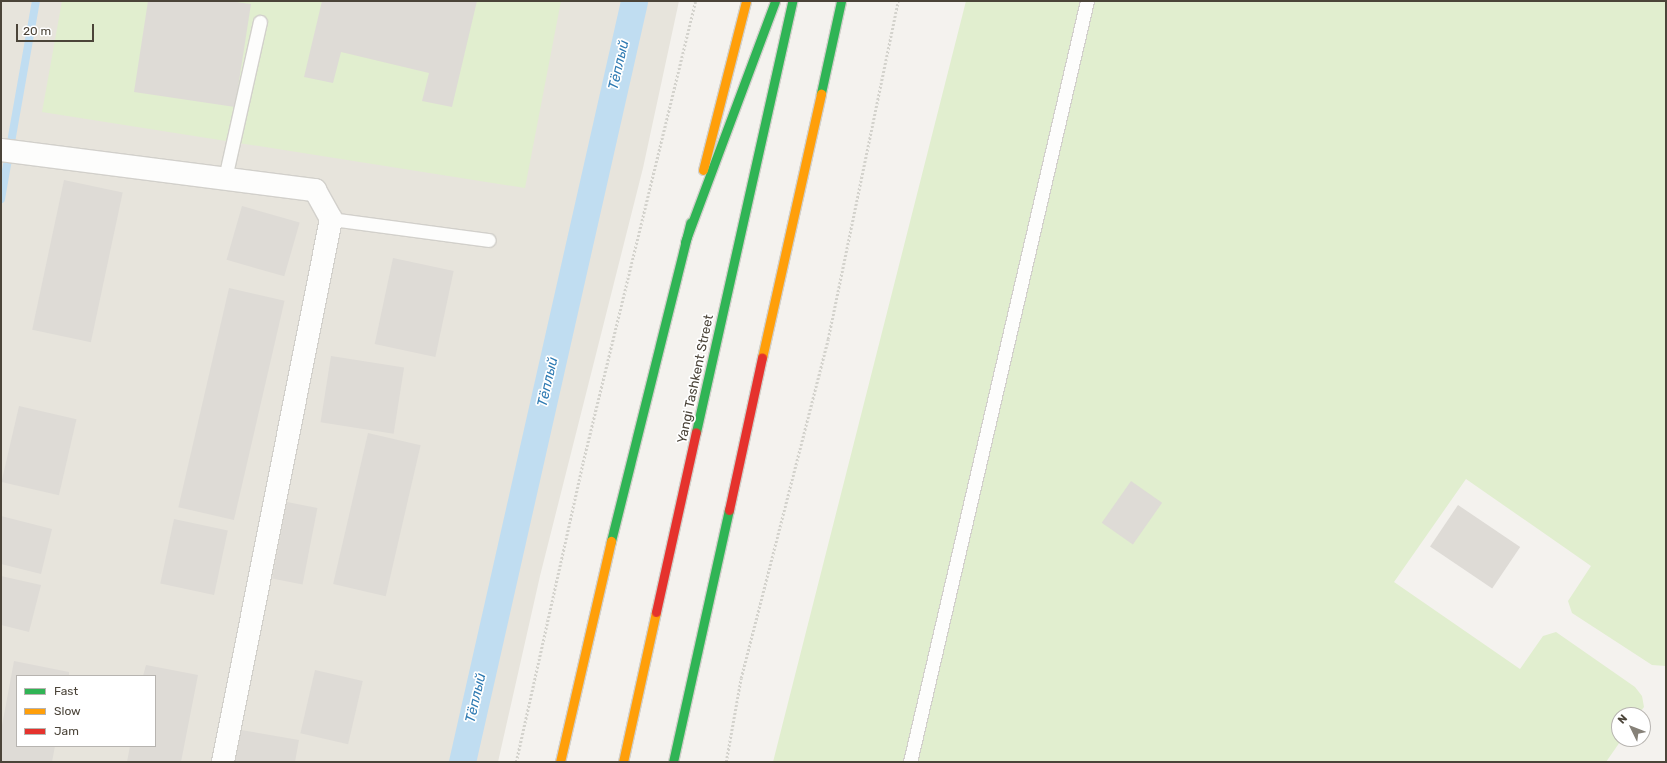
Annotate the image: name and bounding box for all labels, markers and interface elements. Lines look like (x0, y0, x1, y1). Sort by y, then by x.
scale bar (18, 16, 96, 42)
text: 20 m (23, 24, 51, 38)
water label: Тёплый (605, 38, 633, 92)
street label: Yangi Tashkent Street (675, 313, 717, 445)
water label: Тёплый (534, 355, 562, 409)
water label: Тёплый (462, 671, 490, 725)
legend (16, 675, 156, 747)
text: Fast (54, 684, 78, 698)
text: Slow (54, 704, 81, 718)
north arrow (1611, 707, 1651, 747)
text: N (1615, 712, 1630, 726)
text: Jam (54, 724, 79, 738)

